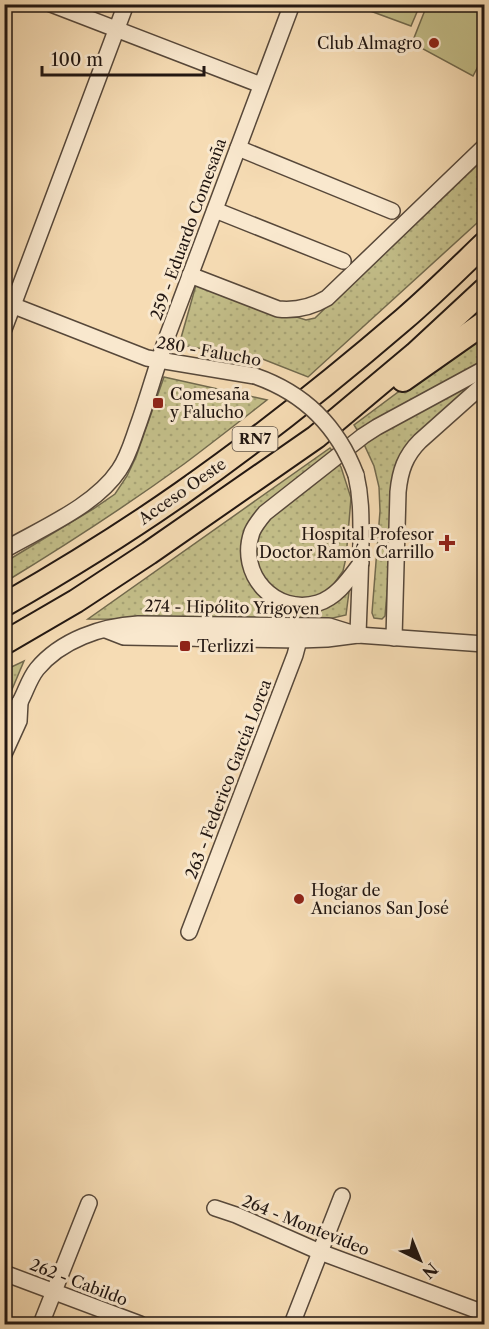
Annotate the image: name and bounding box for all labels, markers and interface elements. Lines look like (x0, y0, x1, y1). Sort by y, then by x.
place label: Club Almagro (317, 33, 422, 53)
marker: Club Almagro (427, 36, 441, 50)
scale bar (42, 39, 204, 77)
text: 100 m (51, 49, 103, 71)
street label: 259 - Eduardo Comesaña (146, 135, 230, 323)
street label: 280 - Falucho (155, 332, 263, 370)
place label: Comesaña y Falucho (169, 384, 250, 422)
marker: Comesaña y Falucho (151, 396, 165, 410)
road number: RN7 (232, 427, 278, 451)
street label: Acceso Oeste (134, 453, 230, 529)
place label: Hospital Profesor Doctor Ramón Carrillo (259, 524, 434, 562)
marker: Hospital Profesor Doctor Ramón Carrillo (438, 534, 456, 552)
street label: 274 - Hipólito Yrigoyen (144, 595, 320, 619)
place label: Terlizzi (197, 636, 254, 656)
marker: Terlizzi (178, 639, 192, 653)
street label: 263 - Federico García Lorca (181, 676, 276, 882)
place label: Hogar de Ancianos San José (310, 880, 449, 918)
marker: Hogar de Ancianos San José (292, 892, 306, 906)
street label: 264 - Montevideo (239, 1190, 373, 1260)
north arrow (390, 1230, 450, 1290)
street label: 262 - Cabildo (27, 1254, 131, 1310)
text: N (418, 1259, 442, 1283)

